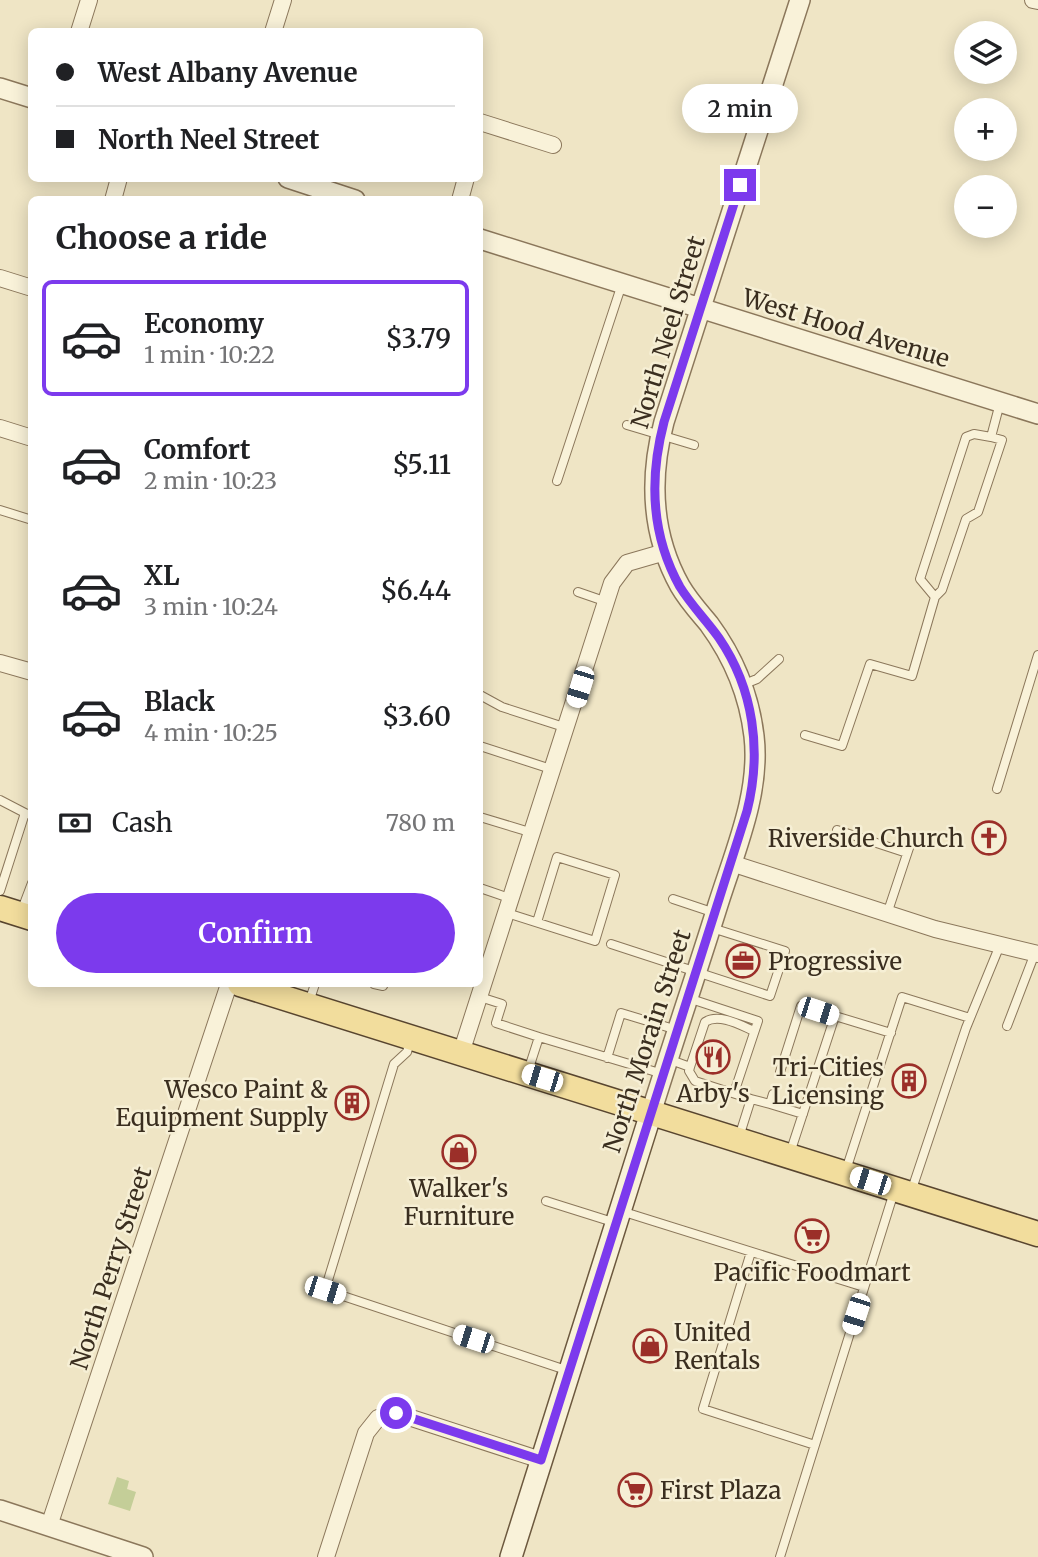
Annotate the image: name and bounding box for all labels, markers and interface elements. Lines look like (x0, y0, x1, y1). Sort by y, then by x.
map controls (954, 21, 1017, 238)
button: layers (954, 21, 1017, 84)
text: West Albany Avenue (98, 56, 357, 89)
callout: 2 min (682, 83, 798, 132)
text: 2 min (708, 94, 772, 123)
button: + (954, 98, 1017, 161)
text: North Neel Street (98, 123, 319, 156)
route end (724, 169, 756, 201)
button: − (954, 175, 1017, 238)
text: Choose a ride (56, 218, 267, 258)
street label: North Neel Street (624, 231, 712, 432)
street label: West Hood Avenue (738, 281, 953, 374)
icon: car (60, 307, 123, 370)
text: Economy (144, 307, 264, 340)
text: $3.79 (386, 322, 451, 355)
text: 1 min · 10:22 (144, 340, 275, 369)
icon: car (60, 433, 123, 496)
text: Comfort (144, 433, 250, 466)
text: $5.11 (392, 448, 451, 481)
text: 2 min · 10:23 (144, 466, 277, 495)
icon: car (60, 559, 123, 622)
text: XL (144, 559, 180, 592)
text: $6.44 (380, 574, 451, 607)
text: 3 min · 10:24 (144, 592, 278, 621)
car (564, 664, 597, 710)
icon: car (60, 685, 123, 748)
text: Black (144, 685, 215, 718)
text: $3.60 (382, 700, 451, 733)
text: 4 min · 10:25 (144, 718, 278, 747)
icon: cash (56, 804, 94, 842)
text: Cash (112, 806, 173, 839)
text: 780 m (386, 808, 455, 837)
church icon: Riverside Church (970, 819, 1008, 857)
place label: Riverside Church (768, 823, 964, 854)
button: Confirm (56, 893, 455, 973)
street label: North Morain Street (596, 925, 698, 1156)
office icon: Progressive (724, 942, 762, 980)
place label: Progressive (768, 946, 902, 977)
car (795, 995, 842, 1027)
restaurant icon: Arby's (694, 1038, 732, 1076)
place label: Tri-Cities Licensing (772, 1052, 884, 1111)
car (519, 1062, 566, 1094)
building icon: Tri-Cities Licensing (890, 1062, 928, 1100)
place label: Wesco Paint & Equipment Supply (115, 1074, 328, 1133)
place label: Arby's (675, 1078, 750, 1109)
building icon: Wesco Paint & Equipment Supply (333, 1084, 371, 1122)
shop icon: Walker's Furniture (440, 1133, 478, 1171)
street label: North Perry Street (64, 1162, 159, 1374)
car (847, 1165, 894, 1197)
place label: Walker's Furniture (404, 1173, 514, 1232)
supermarket icon: Pacific Foodmart (793, 1217, 831, 1255)
place label: Pacific Foodmart (713, 1257, 911, 1288)
car (302, 1274, 349, 1306)
car (840, 1291, 873, 1337)
place label: United Rentals (674, 1317, 760, 1376)
car (450, 1323, 497, 1355)
shop icon: United Rentals (631, 1327, 669, 1365)
route start (380, 1397, 412, 1429)
supermarket icon: First Plaza (616, 1471, 654, 1509)
place label: First Plaza (660, 1475, 781, 1506)

